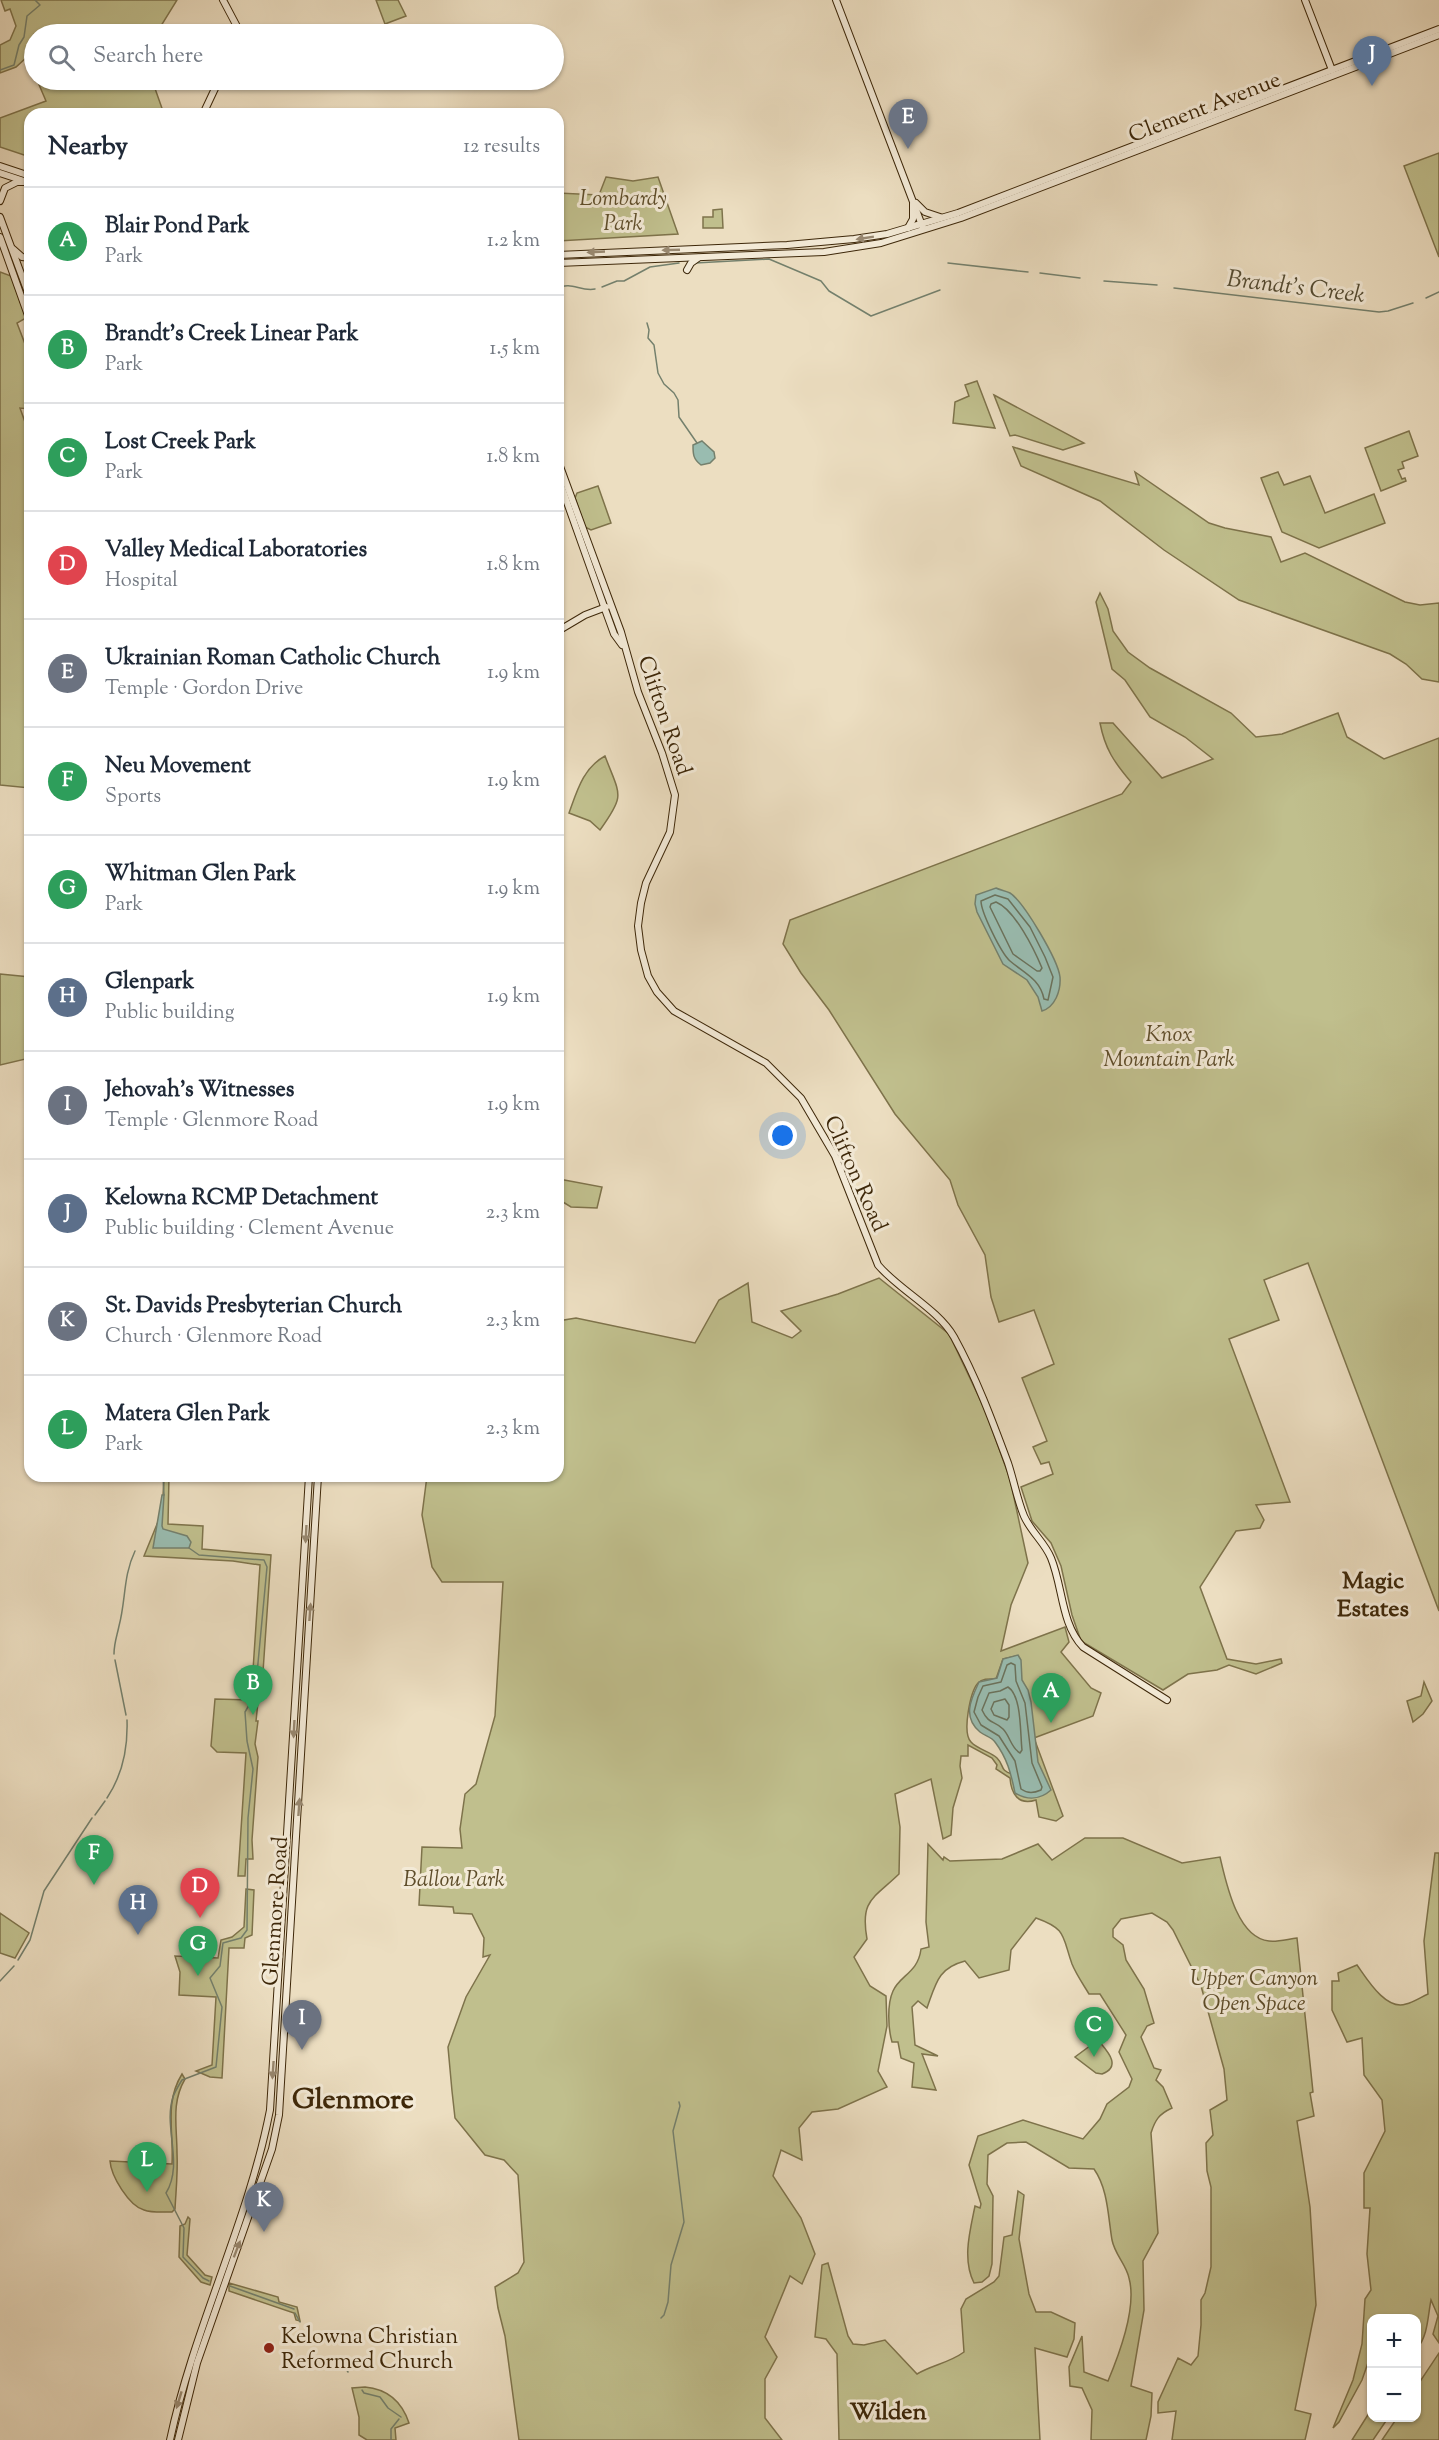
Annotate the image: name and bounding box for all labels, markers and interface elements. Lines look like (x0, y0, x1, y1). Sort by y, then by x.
search box (24, 24, 564, 90)
pin: J (1352, 36, 1392, 86)
icon: search (45, 41, 78, 74)
text: Search here (93, 41, 203, 73)
street label: Clement Avenue (1124, 65, 1286, 153)
pin: E (888, 100, 928, 149)
text: Nearby (48, 129, 128, 166)
text: 12 results (463, 133, 540, 162)
park label: Lombardy Park (579, 184, 667, 241)
text: Blair Pond Park (105, 211, 250, 243)
text: A (59, 227, 76, 256)
text: 1.2 km (487, 227, 540, 256)
one-way arrow (856, 233, 875, 242)
text: Park (105, 243, 143, 272)
one-way arrow (661, 245, 680, 254)
one-way arrow (587, 248, 606, 257)
water label: Brandt's Creek (1225, 263, 1367, 313)
text: Brandt's Creek Linear Park (105, 319, 358, 351)
text: B (61, 335, 74, 364)
text: 1.5 km (490, 335, 540, 364)
text: Park (105, 351, 143, 380)
text: Lost Creek Park (105, 427, 256, 459)
text: C (59, 443, 76, 472)
text: 1.8 km (486, 443, 540, 472)
text: Park (105, 459, 143, 488)
text: Valley Medical Laboratories (105, 535, 367, 567)
text: D (60, 551, 75, 580)
text: 1.8 km (486, 551, 540, 580)
text: Hospital (105, 567, 178, 596)
text: Ukrainian Roman Catholic Church (105, 643, 440, 675)
street label: Clifton Road (628, 652, 699, 780)
text: E (61, 659, 74, 688)
text: 1.9 km (487, 659, 540, 688)
text: Temple · Gordon Drive (105, 675, 303, 704)
text: Neu Movement (105, 751, 251, 783)
text: F (62, 767, 73, 796)
text: 1.9 km (487, 767, 540, 796)
text: Sports (105, 783, 161, 812)
text: Whitman Glen Park (105, 859, 296, 891)
text: G (59, 875, 76, 904)
text: 1.9 km (487, 875, 540, 904)
text: Park (105, 891, 143, 920)
text: Glenpark (105, 967, 194, 999)
text: H (60, 983, 75, 1012)
text: 1.9 km (487, 983, 540, 1012)
text: Public building (105, 999, 235, 1028)
park label: Knox Mountain Park (1103, 1020, 1235, 1077)
text: Jehovah's Witnesses (105, 1075, 294, 1107)
text: I (64, 1091, 71, 1120)
text: 1.9 km (487, 1091, 540, 1120)
text: Temple · Glenmore Road (105, 1107, 318, 1136)
street label: Clifton Road (814, 1111, 894, 1238)
your location (768, 1121, 797, 1150)
text: Kelowna RCMP Detachment (105, 1183, 378, 1215)
text: J (65, 1199, 70, 1228)
text: 2.3 km (486, 1199, 540, 1228)
text: Public building · Clement Avenue (105, 1215, 394, 1244)
text: St. Davids Presbyterian Church (105, 1291, 402, 1323)
text: K (60, 1307, 75, 1336)
text: 2.3 km (486, 1307, 540, 1336)
text: Church · Glenmore Road (105, 1323, 322, 1352)
text: Matera Glen Park (105, 1399, 270, 1431)
text: L (61, 1415, 74, 1444)
text: 2.3 km (486, 1415, 540, 1444)
text: Park (105, 1431, 143, 1460)
one-way arrow (301, 1525, 310, 1544)
district label: Magic Estates (1337, 1565, 1409, 1627)
one-way arrow (306, 1603, 315, 1622)
pin: B (234, 1666, 272, 1715)
pin: A (1032, 1674, 1070, 1723)
one-way arrow (290, 1720, 299, 1739)
one-way arrow (294, 1797, 303, 1816)
street label: Glenmore Road (256, 1835, 298, 1987)
pin: F (74, 1836, 113, 1885)
park label: Ballou Park (403, 1865, 505, 1897)
pin: D (180, 1868, 220, 1918)
pin: H (118, 1886, 158, 1935)
pin: G (178, 1926, 218, 1976)
park label: Upper Canyon Open Space (1190, 1964, 1319, 2021)
pin: I (282, 2000, 322, 2050)
pin: C (1074, 2008, 1114, 2057)
one-way arrow (268, 2060, 278, 2079)
district label: Glenmore (292, 2081, 414, 2121)
pin: L (128, 2142, 166, 2192)
pin: K (244, 2182, 284, 2232)
one-way arrow (233, 2239, 243, 2257)
map controls (1367, 2314, 1421, 2422)
button: + (1367, 2314, 1421, 2368)
place label: Kelowna Christian Reformed Church (281, 2322, 458, 2379)
marker: Kelowna Christian Reformed Church (262, 2341, 276, 2355)
button: − (1367, 2368, 1421, 2422)
one-way arrow (174, 2391, 183, 2409)
district label: Wilden (849, 2396, 927, 2430)

